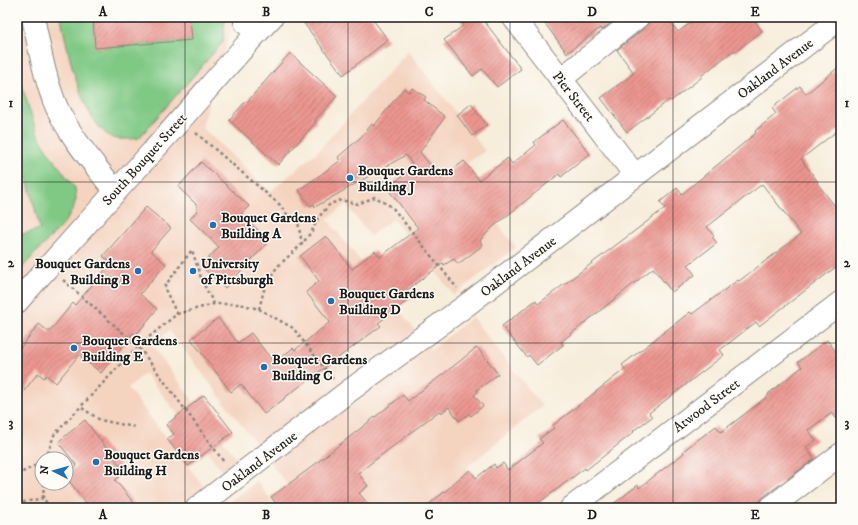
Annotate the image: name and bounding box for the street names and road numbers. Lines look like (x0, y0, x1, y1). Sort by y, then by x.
street label: Oakland Avenue (734, 34, 817, 103)
street label: Pier Street (548, 68, 599, 126)
street label: South Bouquet Street (98, 109, 191, 210)
street label: Oakland Avenue (477, 232, 560, 301)
street label: Atwood Street (670, 375, 744, 437)
street label: Oakland Avenue (218, 427, 301, 496)

